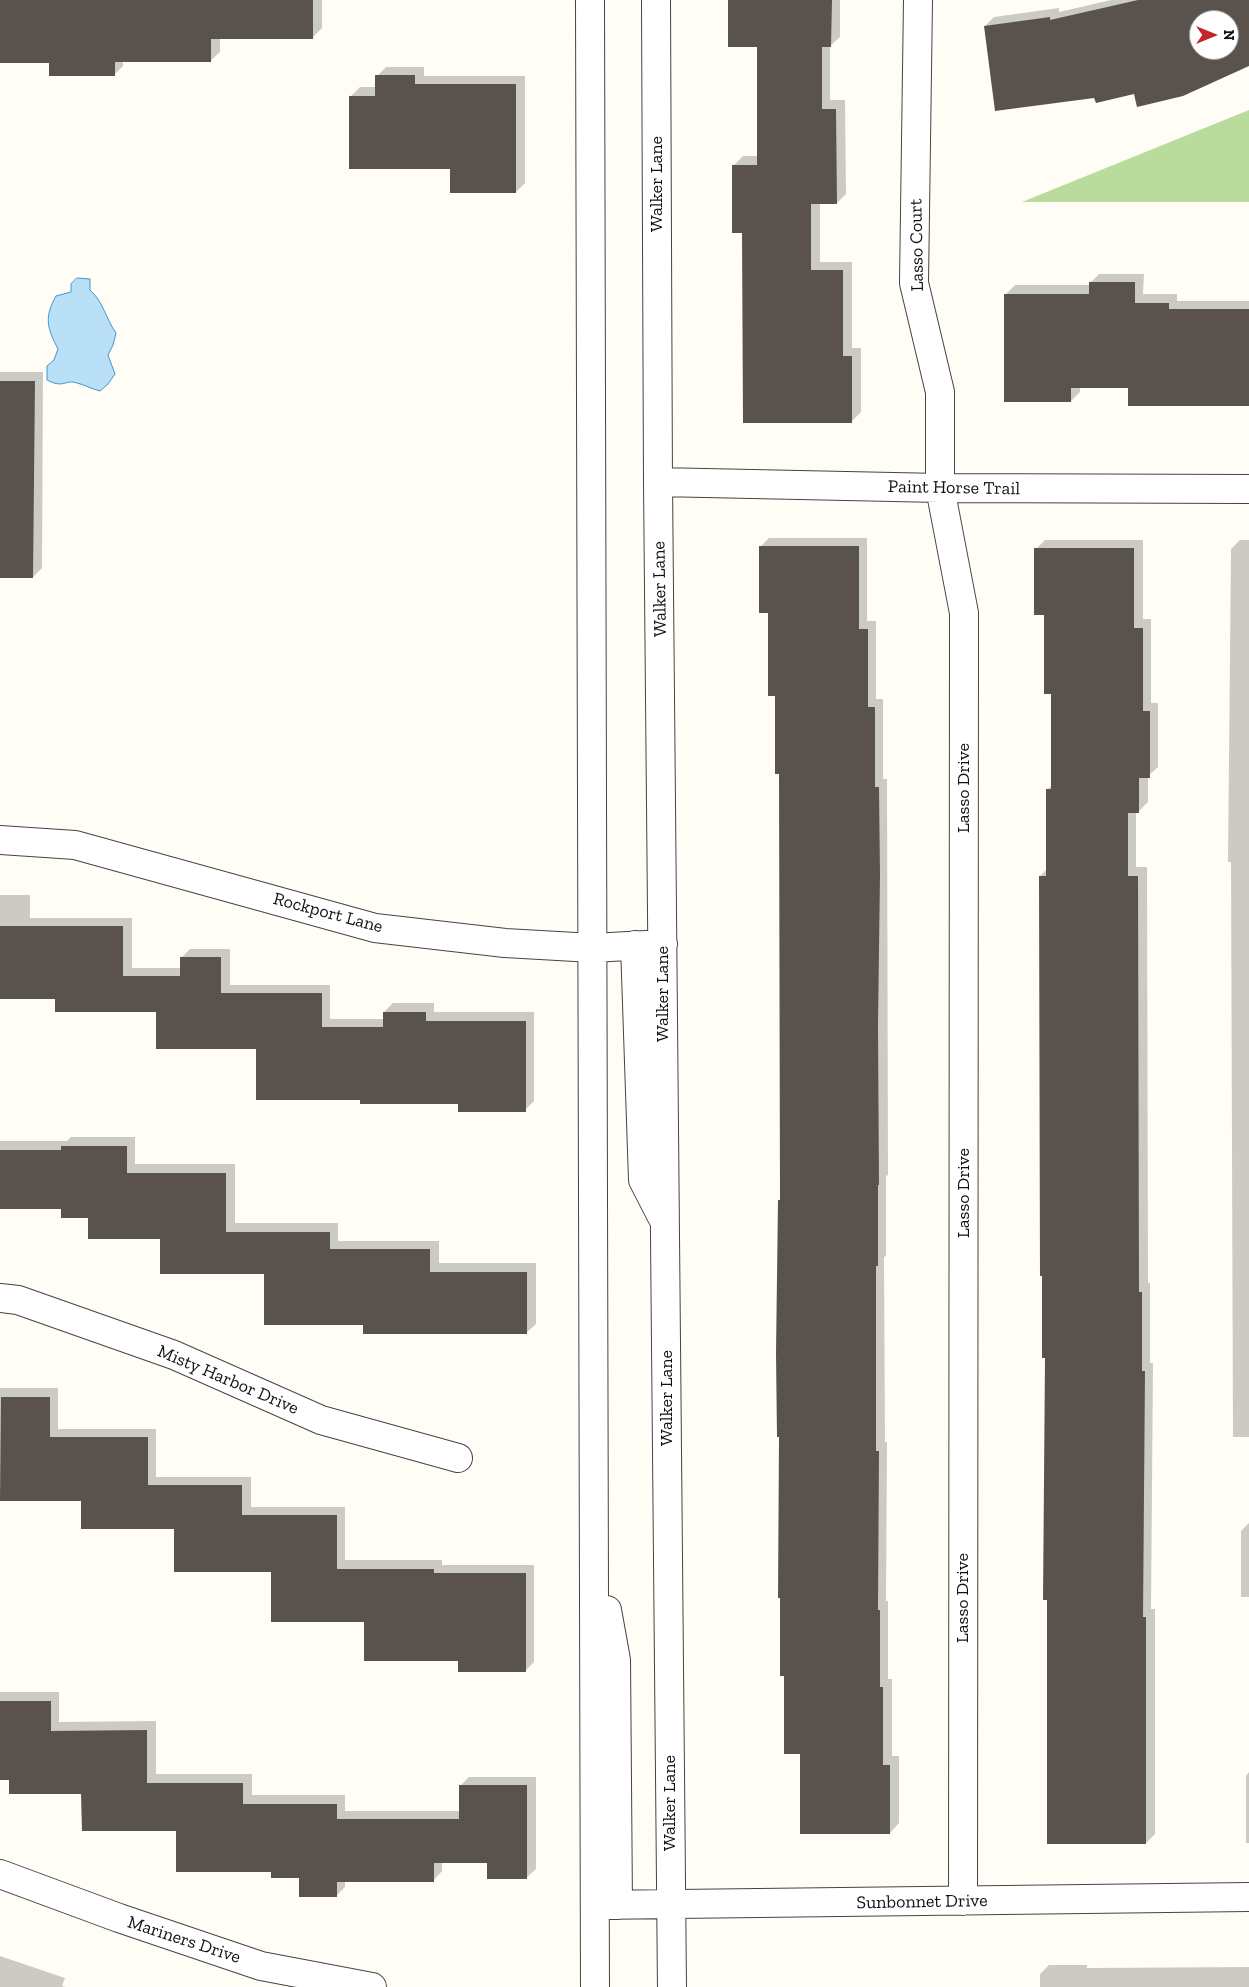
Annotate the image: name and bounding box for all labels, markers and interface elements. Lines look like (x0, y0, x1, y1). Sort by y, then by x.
north arrow (1189, 10, 1239, 60)
text: N (1220, 30, 1237, 40)
street label: Walker Lane (646, 136, 668, 232)
street label: Lasso Court (905, 198, 929, 292)
street label: Paint Horse Trail (888, 476, 1020, 500)
street label: Walker Lane (648, 541, 672, 637)
street label: Lasso Drive (953, 743, 975, 833)
street label: Rockport Lane (271, 888, 385, 938)
street label: Walker Lane (652, 946, 674, 1042)
street label: Lasso Drive (953, 1148, 975, 1238)
street label: Misty Harbor Drive (154, 1341, 302, 1419)
street label: Walker Lane (656, 1350, 678, 1446)
street label: Lasso Drive (952, 1553, 974, 1643)
street label: Walker Lane (659, 1755, 681, 1851)
street label: Sunbonnet Drive (856, 1890, 988, 1914)
street label: Mariners Drive (125, 1912, 243, 1968)

